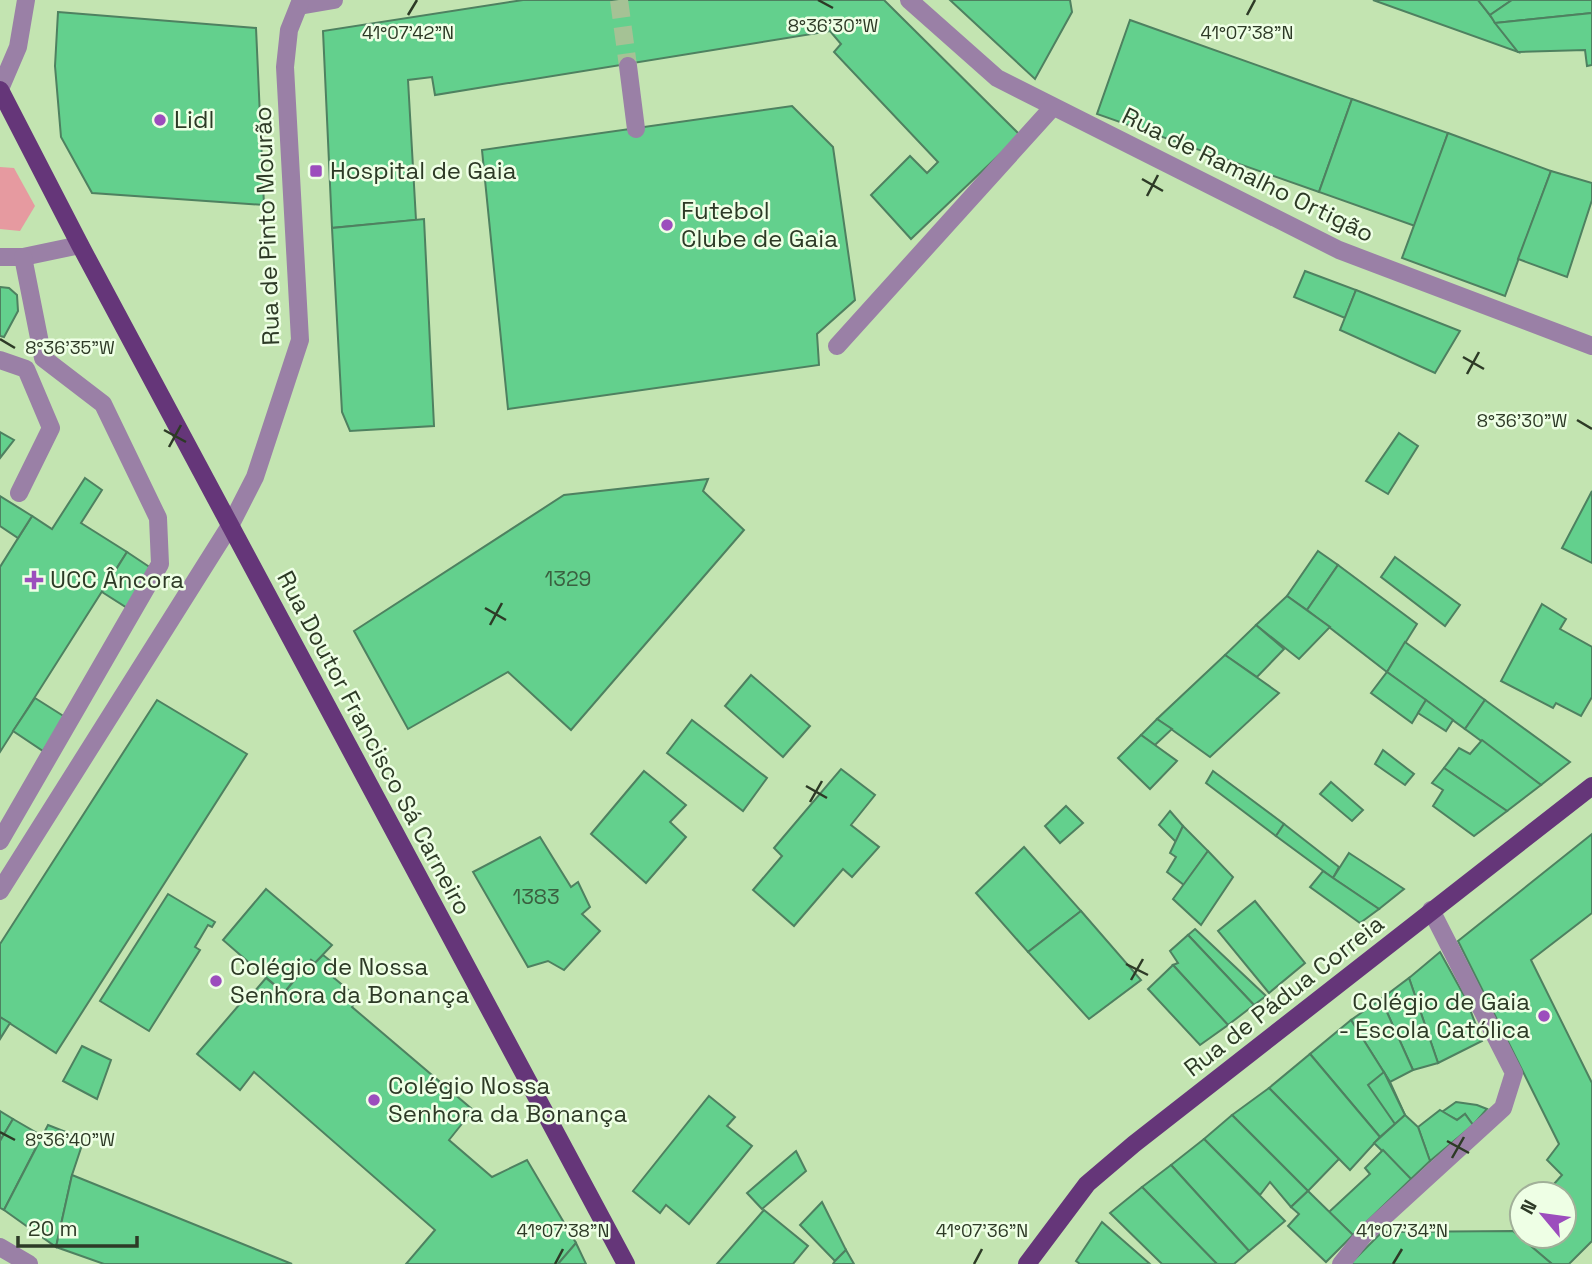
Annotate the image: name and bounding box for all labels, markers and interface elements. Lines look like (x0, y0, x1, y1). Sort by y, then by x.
text: 8°36'30"W (788, 14, 878, 37)
text: 41°07'42"N (362, 21, 454, 44)
text: 41°07'38"N (1201, 21, 1293, 44)
street label: Rua de Ramalho Ortigão (1117, 100, 1379, 249)
place label: Lidl (174, 104, 214, 135)
street label: Rua de Pinto Mourão (247, 106, 286, 346)
marker: Lidl (152, 112, 168, 128)
place label: Hospital de Gaia (330, 155, 517, 186)
marker: Hospital de Gaia (308, 163, 324, 179)
place label: Futebol Clube de Gaia (681, 195, 838, 254)
marker: Futebol Clube de Gaia (659, 217, 675, 233)
text: 8°36'35"W (25, 336, 115, 359)
text: 8°36'30"W (1477, 409, 1567, 432)
place label: UCC Âncora (50, 564, 184, 595)
street label: Rua Doutor Francisco Sá Carneiro (270, 565, 479, 920)
house number: 1329 (545, 565, 591, 592)
marker: UCC Âncora (24, 570, 44, 590)
house number: 1383 (512, 883, 560, 910)
street label: Rua de Pádua Correia (1178, 908, 1390, 1083)
place label: Colégio de Nossa Senhora da Bonança (230, 951, 469, 1010)
marker: Colégio de Nossa Senhora da Bonança (208, 973, 224, 989)
place label: Colégio de Gaia - Escola Católica (1339, 986, 1530, 1045)
marker: Colégio de Gaia - Escola Católica (1536, 1008, 1552, 1024)
place label: Colégio Nossa Senhora da Bonança (388, 1070, 627, 1129)
marker: Colégio Nossa Senhora da Bonança (366, 1092, 382, 1108)
text: 8°36'40"W (25, 1128, 115, 1151)
north arrow (1508, 1180, 1578, 1250)
text: N (1515, 1195, 1543, 1219)
scale bar (18, 1204, 136, 1248)
text: 20 m (28, 1215, 78, 1242)
text: 41°07'38"N (517, 1219, 609, 1242)
text: 41°07'36"N (936, 1219, 1028, 1242)
text: 41°07'34"N (1356, 1219, 1448, 1242)

